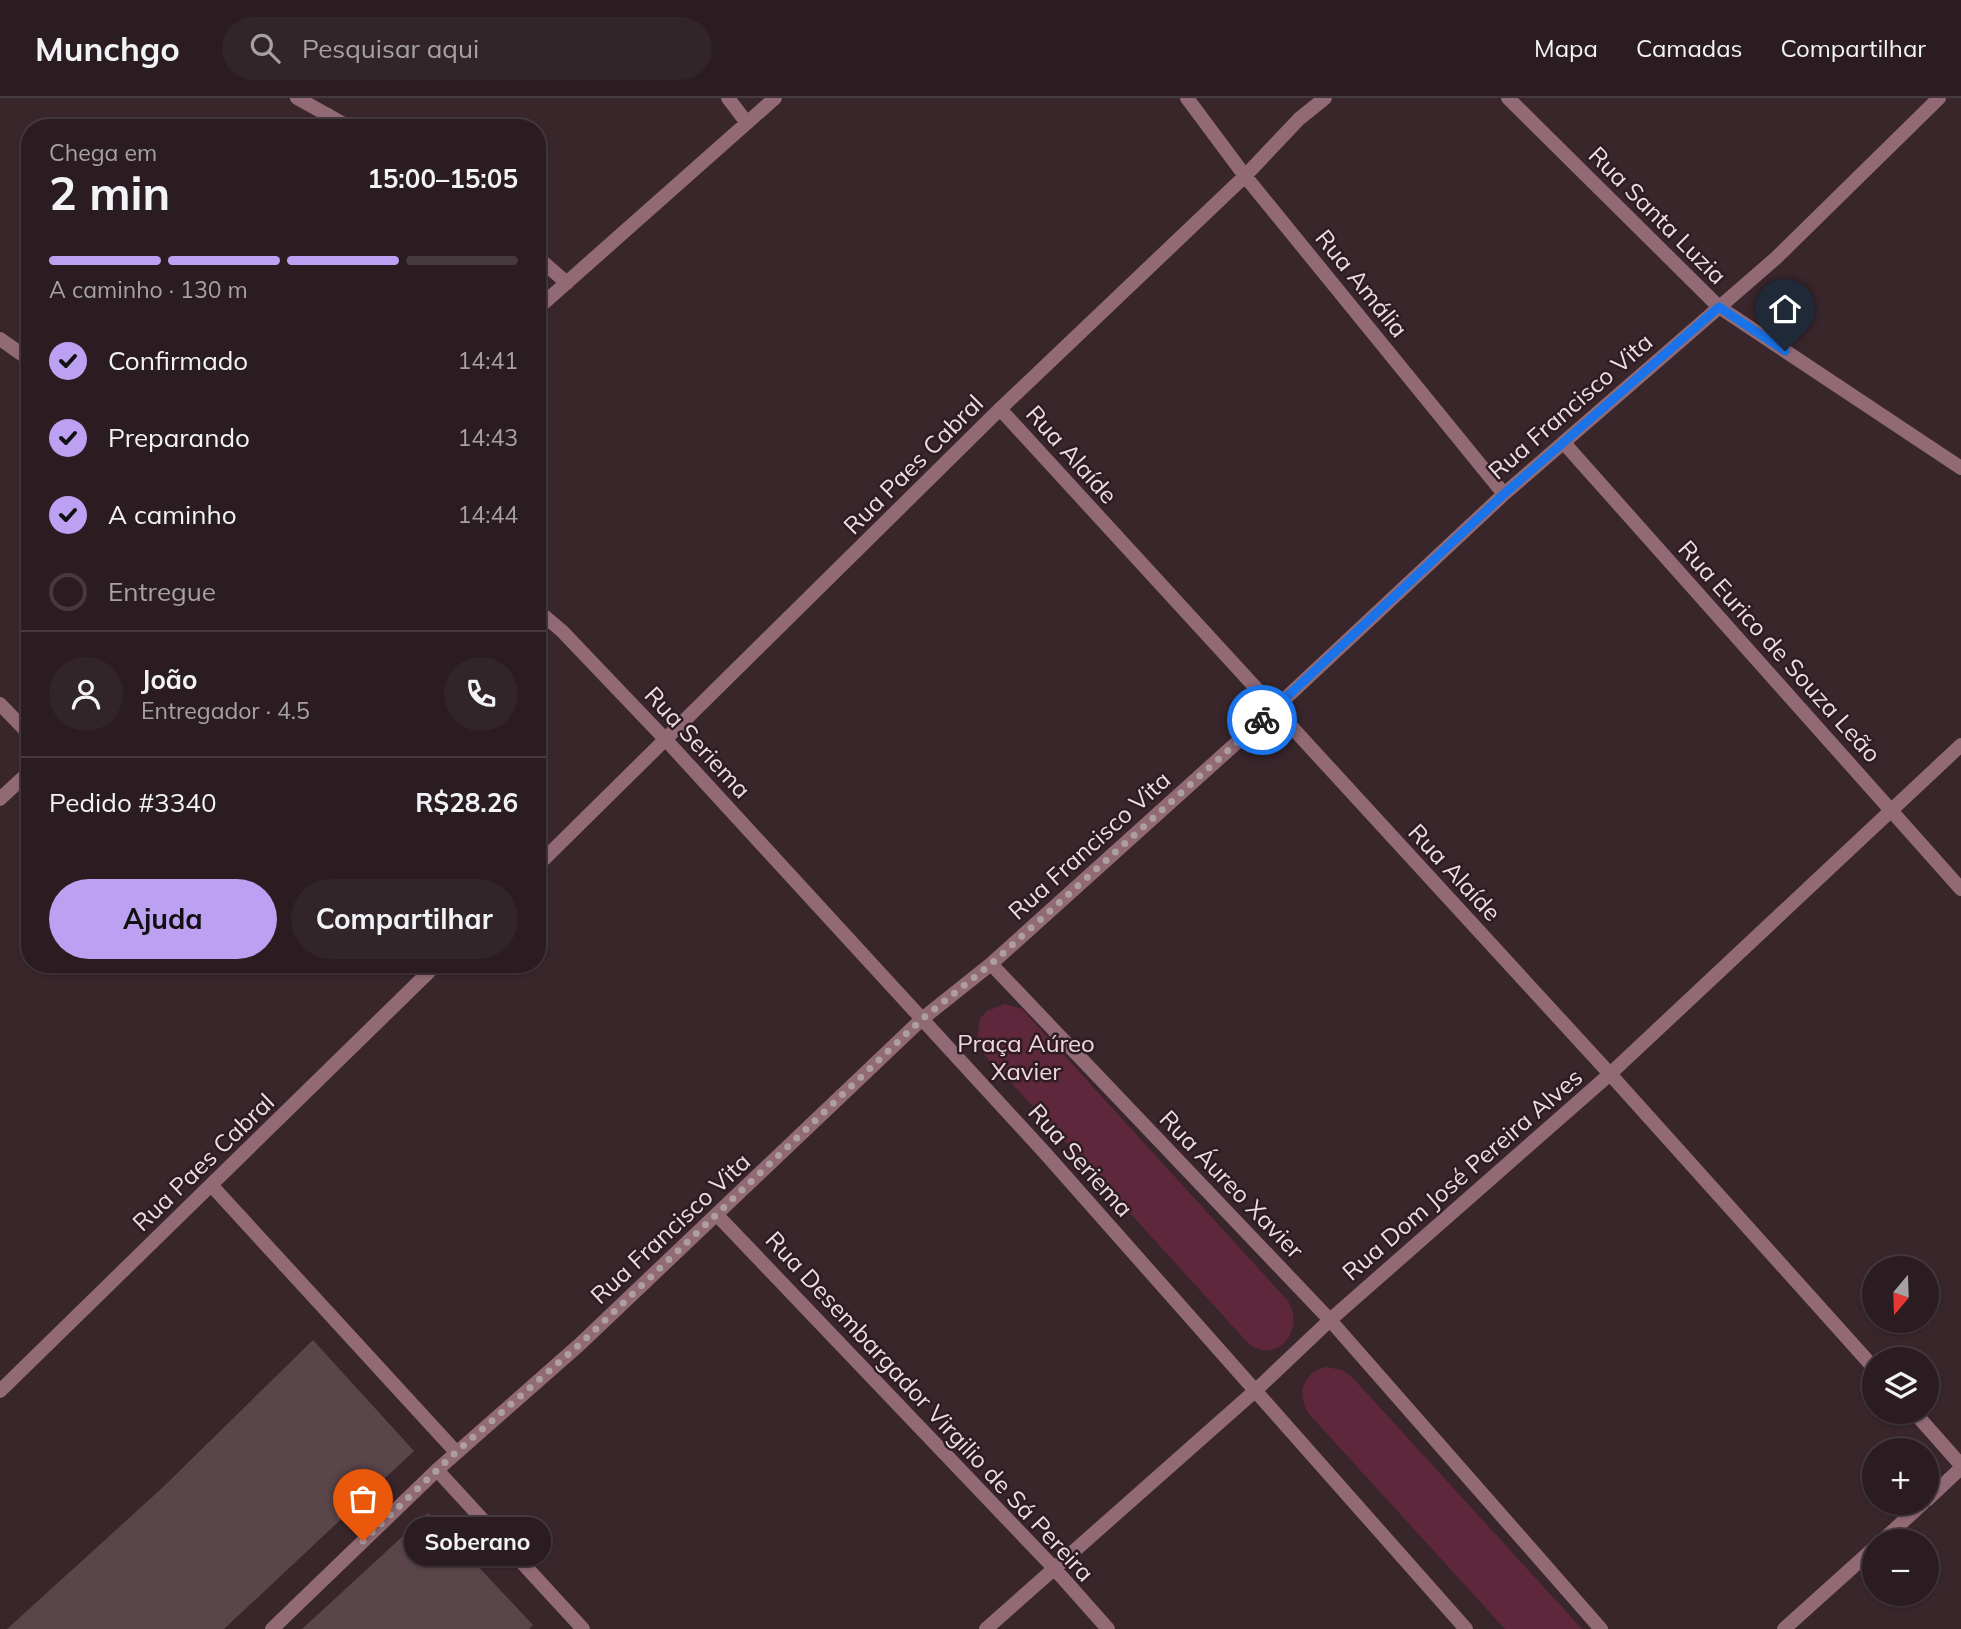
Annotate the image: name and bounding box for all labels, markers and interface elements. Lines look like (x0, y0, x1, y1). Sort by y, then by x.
search box (222, 17, 712, 80)
text: Munchgo (35, 28, 180, 69)
icon: search (246, 29, 284, 67)
text: Pesquisar aqui (302, 32, 479, 65)
text: Mapa (1534, 33, 1598, 63)
text: Camadas (1636, 33, 1743, 63)
text: Compartilhar (1781, 33, 1926, 63)
text: Chega em (49, 138, 157, 167)
street label: Rua Santa Luzia (1583, 140, 1733, 290)
text: 15:00–15:05 (367, 162, 518, 195)
text: 2 min (49, 164, 170, 222)
street label: Rua Amália (1309, 223, 1415, 343)
text: A caminho · 130 m (49, 275, 248, 304)
pin (1755, 279, 1815, 351)
icon: home (1766, 290, 1804, 328)
street label: Rua Francisco Vita (1482, 327, 1658, 485)
icon: check (49, 342, 87, 380)
text: Confirmado (108, 344, 248, 377)
text: 14:41 (458, 346, 518, 375)
street label: Rua Paes Cabral (837, 388, 989, 540)
street label: Rua Alaíde (1020, 399, 1124, 509)
icon: check (49, 419, 87, 457)
text: Preparando (108, 421, 250, 454)
text: 14:43 (458, 423, 518, 452)
icon: check (49, 496, 87, 534)
text: A caminho (108, 498, 237, 531)
text: 14:44 (458, 500, 518, 529)
street label: Rua Eurico de Souza Leão (1672, 534, 1888, 768)
text: Entregue (108, 575, 216, 608)
button: person (49, 657, 123, 731)
button: phone (444, 657, 518, 731)
text: João (141, 663, 197, 696)
street label: Rua Seriema (639, 680, 757, 804)
courier (1227, 685, 1297, 755)
text: Entregador · 4.5 (141, 696, 310, 725)
icon: bike (1243, 701, 1281, 739)
street label: Rua Francisco Vita (1002, 764, 1176, 926)
text: Pedido #3340 (49, 786, 217, 819)
text: R$28.26 (415, 786, 518, 819)
street label: Rua Alaíde (1402, 817, 1508, 927)
button: Ajuda (49, 879, 277, 959)
button: Compartilhar (291, 879, 518, 959)
park label: Praça Aúreo Xavier (957, 1028, 1095, 1086)
street label: Rua Dom José Pereira Alves (1336, 1061, 1588, 1287)
street label: Rua Paes Cabral (126, 1087, 280, 1237)
street label: Rua Seriema (1022, 1097, 1140, 1223)
street label: Rua Áureo Xavier (1154, 1104, 1310, 1265)
street label: Rua Francisco Vita (584, 1146, 756, 1310)
street label: Rua Desembargador Virgilio de Sá Pereira (759, 1225, 1101, 1587)
north arrow (1862, 1256, 1939, 1334)
map controls (1862, 1256, 1939, 1606)
button: layers (1862, 1347, 1939, 1424)
button: + (1862, 1438, 1939, 1515)
pin (333, 1469, 393, 1541)
icon: bag (344, 1480, 382, 1518)
callout: Soberano (405, 1516, 552, 1566)
text: Soberano (425, 1527, 530, 1556)
button: − (1862, 1529, 1939, 1606)

